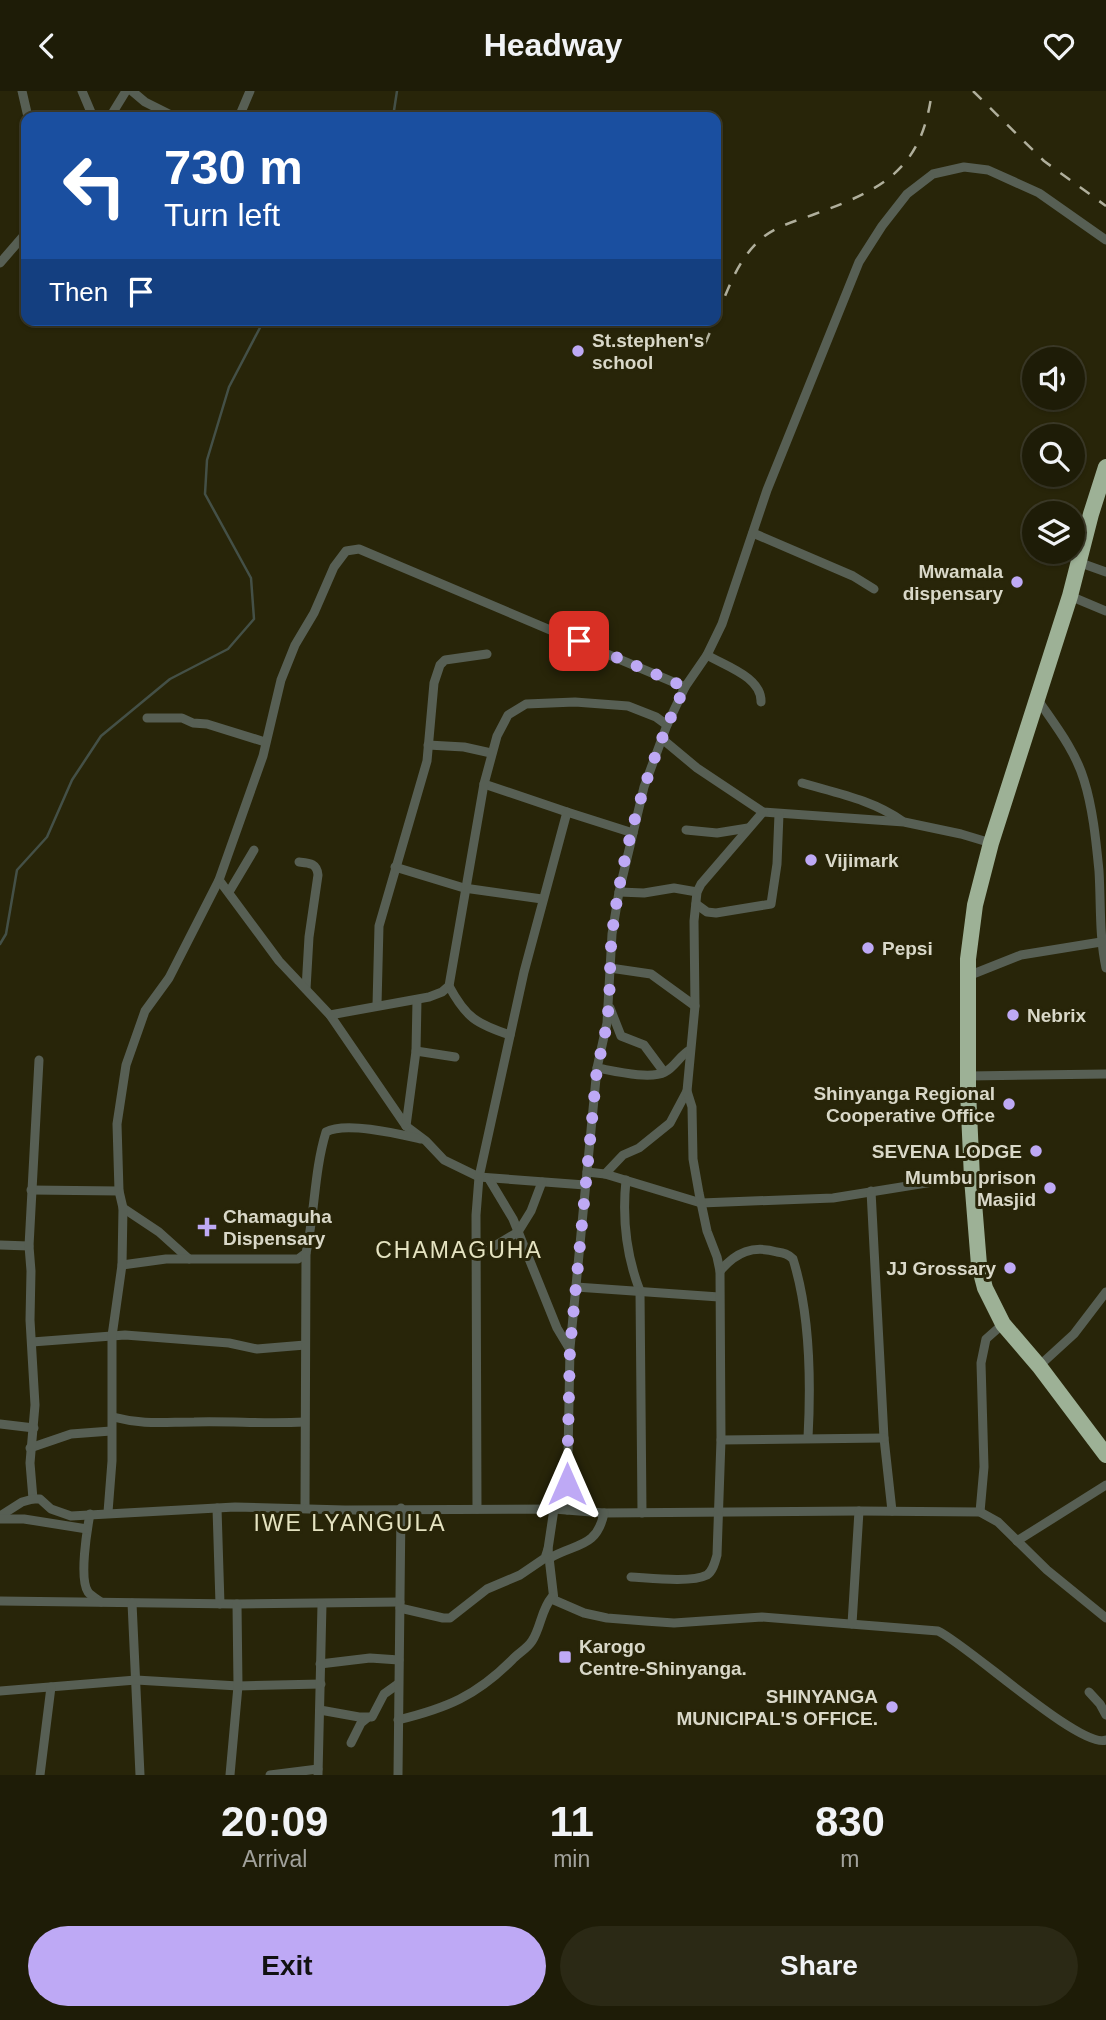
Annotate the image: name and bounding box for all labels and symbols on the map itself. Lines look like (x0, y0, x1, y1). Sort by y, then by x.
place label: St.stephen's school (592, 330, 704, 373)
marker: St.stephen's school (570, 343, 586, 359)
place label: Mwamala dispensary (903, 561, 1003, 604)
marker: Mwamala dispensary (1009, 574, 1025, 590)
pin (549, 611, 609, 671)
place label: Vijimark (825, 850, 899, 871)
marker: Vijimark (803, 852, 819, 868)
place label: Pepsi (882, 938, 933, 959)
marker: Pepsi (860, 940, 876, 956)
place label: Nebrix (1027, 1005, 1087, 1026)
marker: Nebrix (1005, 1007, 1021, 1023)
place label: Shinyanga Regional Cooperative Office (813, 1083, 995, 1126)
marker: Shinyanga Regional Cooperative Office (1001, 1096, 1017, 1112)
place label: SEVENA LODGE (872, 1141, 1022, 1162)
marker: SEVENA LODGE (1028, 1143, 1044, 1159)
place label: Mumbu prison Masjid (905, 1167, 1036, 1210)
marker: Mumbu prison Masjid (1042, 1180, 1058, 1196)
place label: Chamaguha Dispensary (223, 1206, 332, 1249)
marker: Chamaguha Dispensary (197, 1217, 217, 1237)
district label: CHAMAGUHA (375, 1237, 543, 1263)
place label: JJ Grossary (886, 1258, 996, 1279)
marker: JJ Grossary (1002, 1260, 1018, 1276)
position arrow (530, 1447, 604, 1521)
district label: IWE LYANGULA (253, 1510, 447, 1536)
place label: Karogo Centre-Shinyanga. (579, 1636, 747, 1679)
marker: Karogo Centre-Shinyanga. (557, 1649, 573, 1665)
place label: SHINYANGA MUNICIPAL'S OFFICE. (676, 1686, 878, 1729)
marker: SHINYANGA MUNICIPAL'S OFFICE. (884, 1699, 900, 1715)

